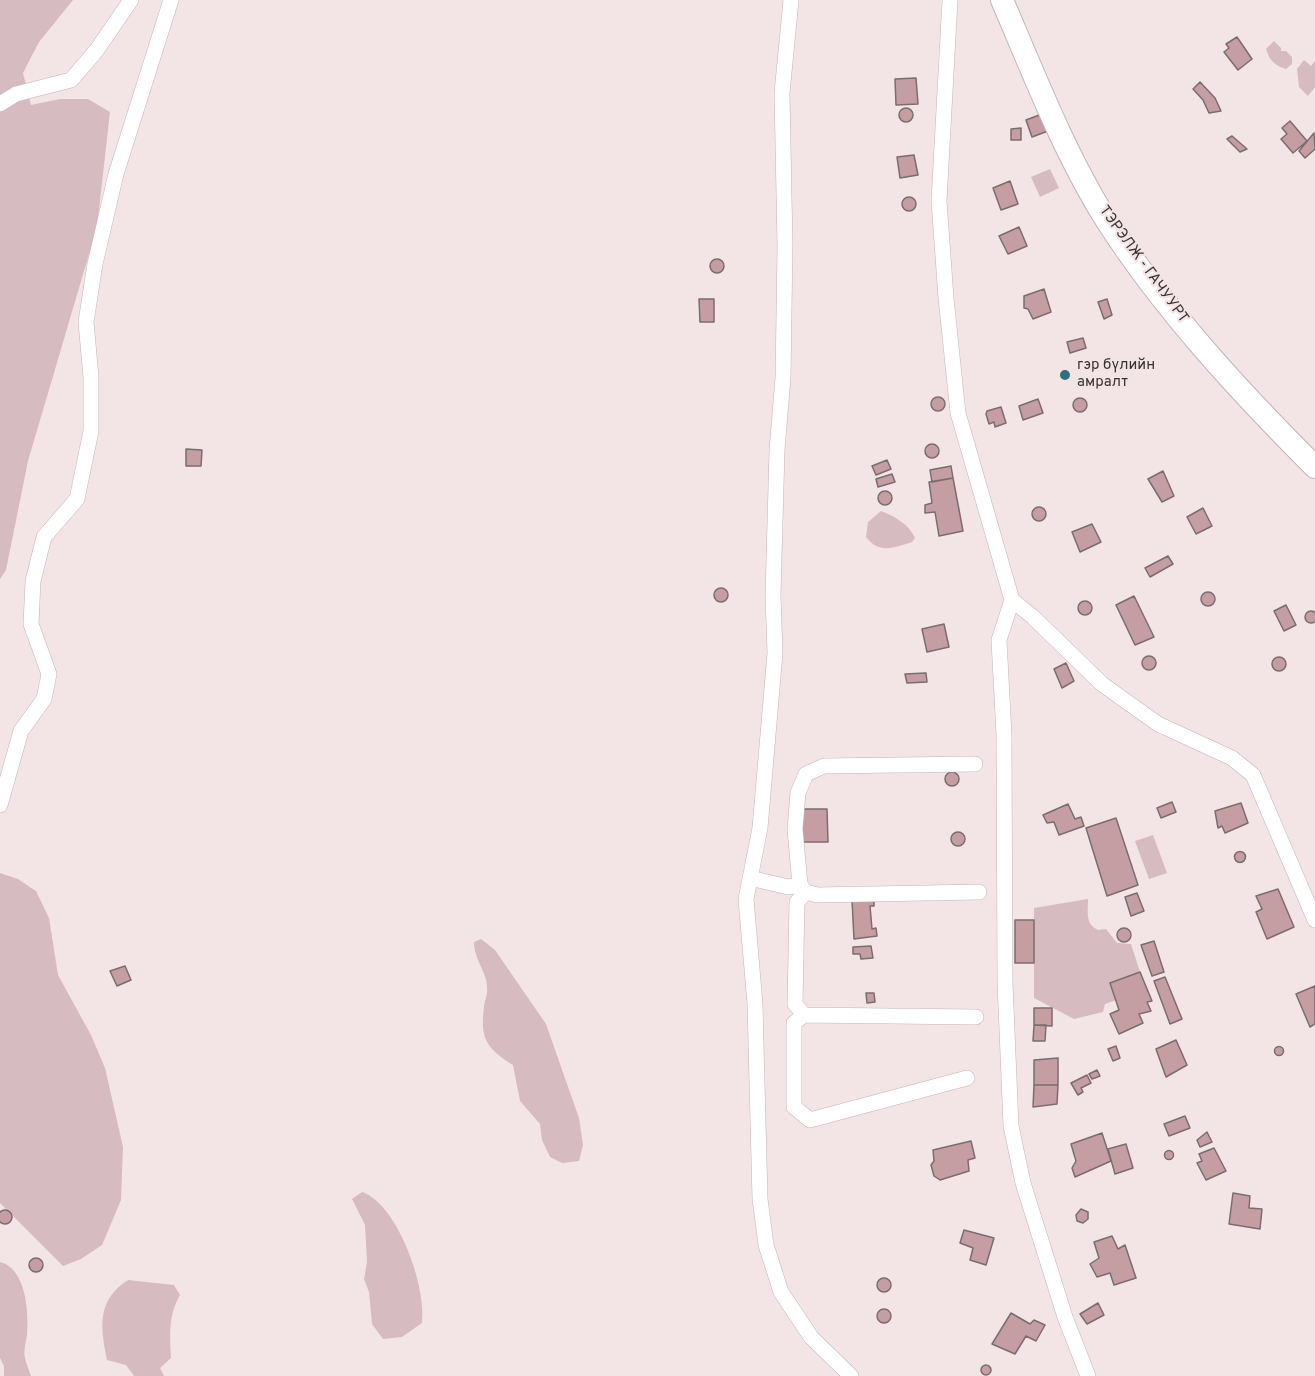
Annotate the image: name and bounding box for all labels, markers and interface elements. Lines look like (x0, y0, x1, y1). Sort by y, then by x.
street label: ТЭРЭЛЖ - ГАЧУУРТ (1094, 203, 1192, 327)
place label: гэр бүлийн амралт (1077, 357, 1155, 392)
marker: гэр бүлийн амралт (1058, 368, 1072, 382)

